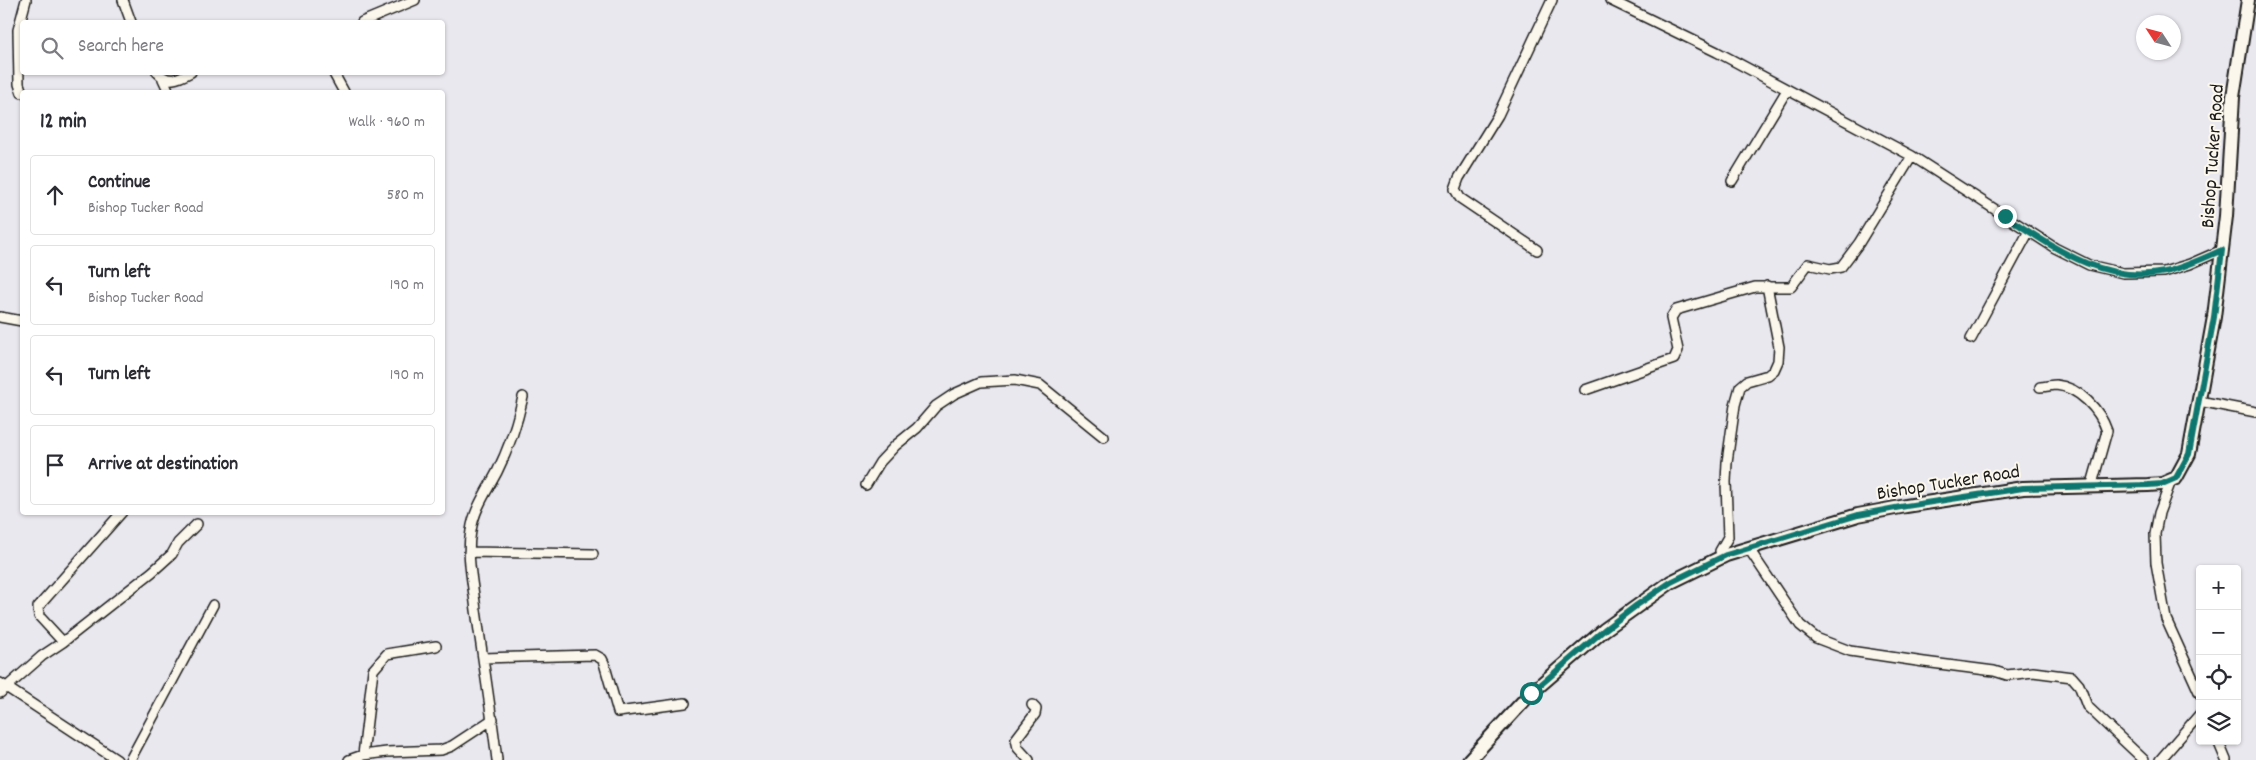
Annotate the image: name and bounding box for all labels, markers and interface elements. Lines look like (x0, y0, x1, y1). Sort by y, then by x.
north arrow (2136, 15, 2181, 60)
search box (20, 20, 445, 75)
icon: search (38, 34, 66, 62)
text: Search here (78, 34, 164, 61)
street label: Bishop Tucker Road (2195, 83, 2233, 229)
text: 12 min (40, 108, 87, 138)
text: Walk · 960 m (348, 111, 425, 134)
text: Continue (88, 170, 150, 197)
icon: ahead (41, 181, 69, 209)
text: 580 m (387, 184, 424, 207)
text: Bishop Tucker Road (88, 197, 204, 220)
route end (1994, 205, 2017, 228)
text: Turn left (88, 260, 151, 287)
icon: left (41, 271, 69, 299)
text: 190 m (390, 274, 424, 297)
text: Bishop Tucker Road (88, 287, 204, 310)
icon: left (41, 361, 69, 389)
text: Turn left (88, 362, 151, 389)
text: 190 m (390, 364, 424, 387)
icon: arrive (41, 451, 69, 479)
text: Arrive at destination (88, 452, 238, 479)
street label: Bishop Tucker Road (1875, 459, 2022, 509)
map controls (2196, 565, 2241, 745)
button: + (2196, 565, 2241, 610)
button: − (2196, 610, 2241, 655)
button: locate (2196, 655, 2241, 700)
route start (1520, 682, 1543, 705)
button: layers (2196, 700, 2241, 745)

